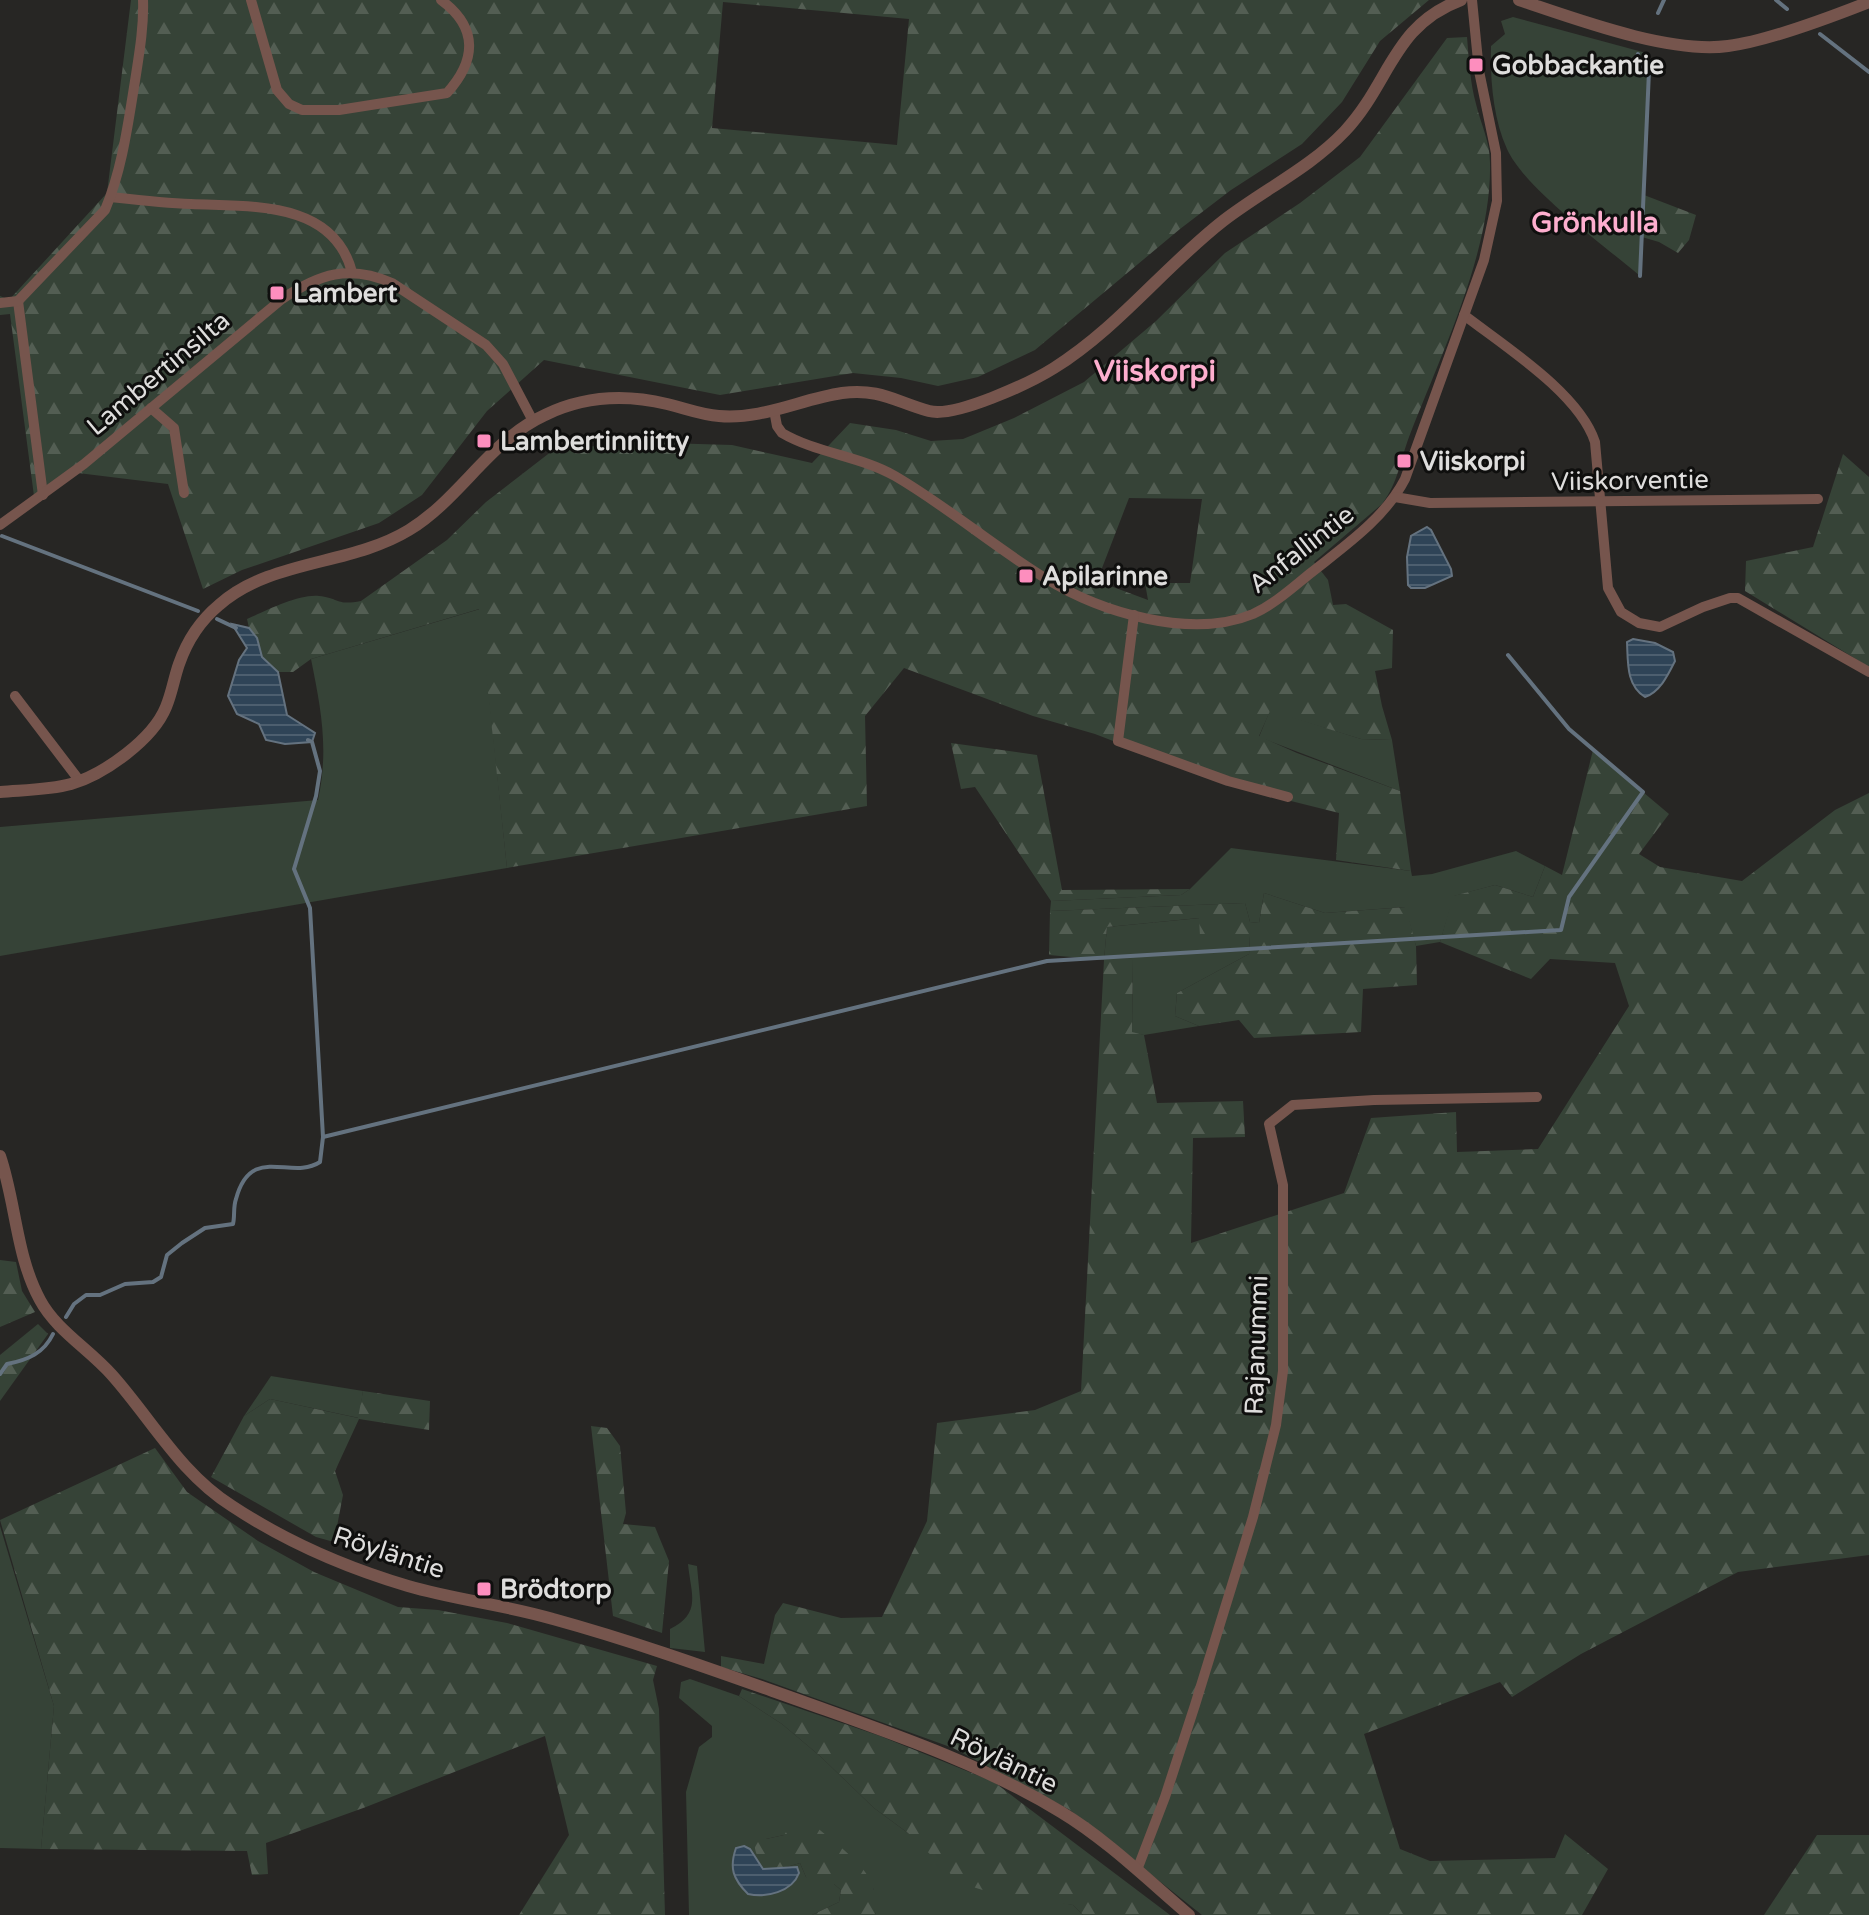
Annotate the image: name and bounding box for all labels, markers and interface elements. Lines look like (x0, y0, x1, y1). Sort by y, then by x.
place label: Gobbackantie (1492, 50, 1664, 81)
marker: Gobbackantie (1467, 56, 1485, 74)
district label: Grönkulla (1531, 206, 1659, 240)
place label: Lambert (293, 278, 398, 309)
marker: Lambert (268, 284, 286, 302)
street label: Lambertinsilta (81, 305, 236, 442)
district label: Viiskorpi (1094, 353, 1216, 390)
place label: Lambertinniitty (500, 426, 689, 457)
marker: Lambertinniitty (475, 432, 493, 450)
place label: Viiskorpi (1420, 446, 1526, 477)
marker: Viiskorpi (1395, 452, 1413, 470)
street label: Viiskorventie (1551, 464, 1709, 497)
street label: Anfallintie (1243, 499, 1360, 600)
place label: Apilarinne (1042, 561, 1168, 592)
marker: Apilarinne (1017, 567, 1035, 585)
street label: Rajanummi (1239, 1274, 1274, 1416)
street label: Röyläntie (329, 1520, 449, 1585)
place label: Brödtorp (500, 1574, 612, 1605)
marker: Brödtorp (475, 1580, 493, 1598)
street label: Röyläntie (945, 1721, 1063, 1800)

